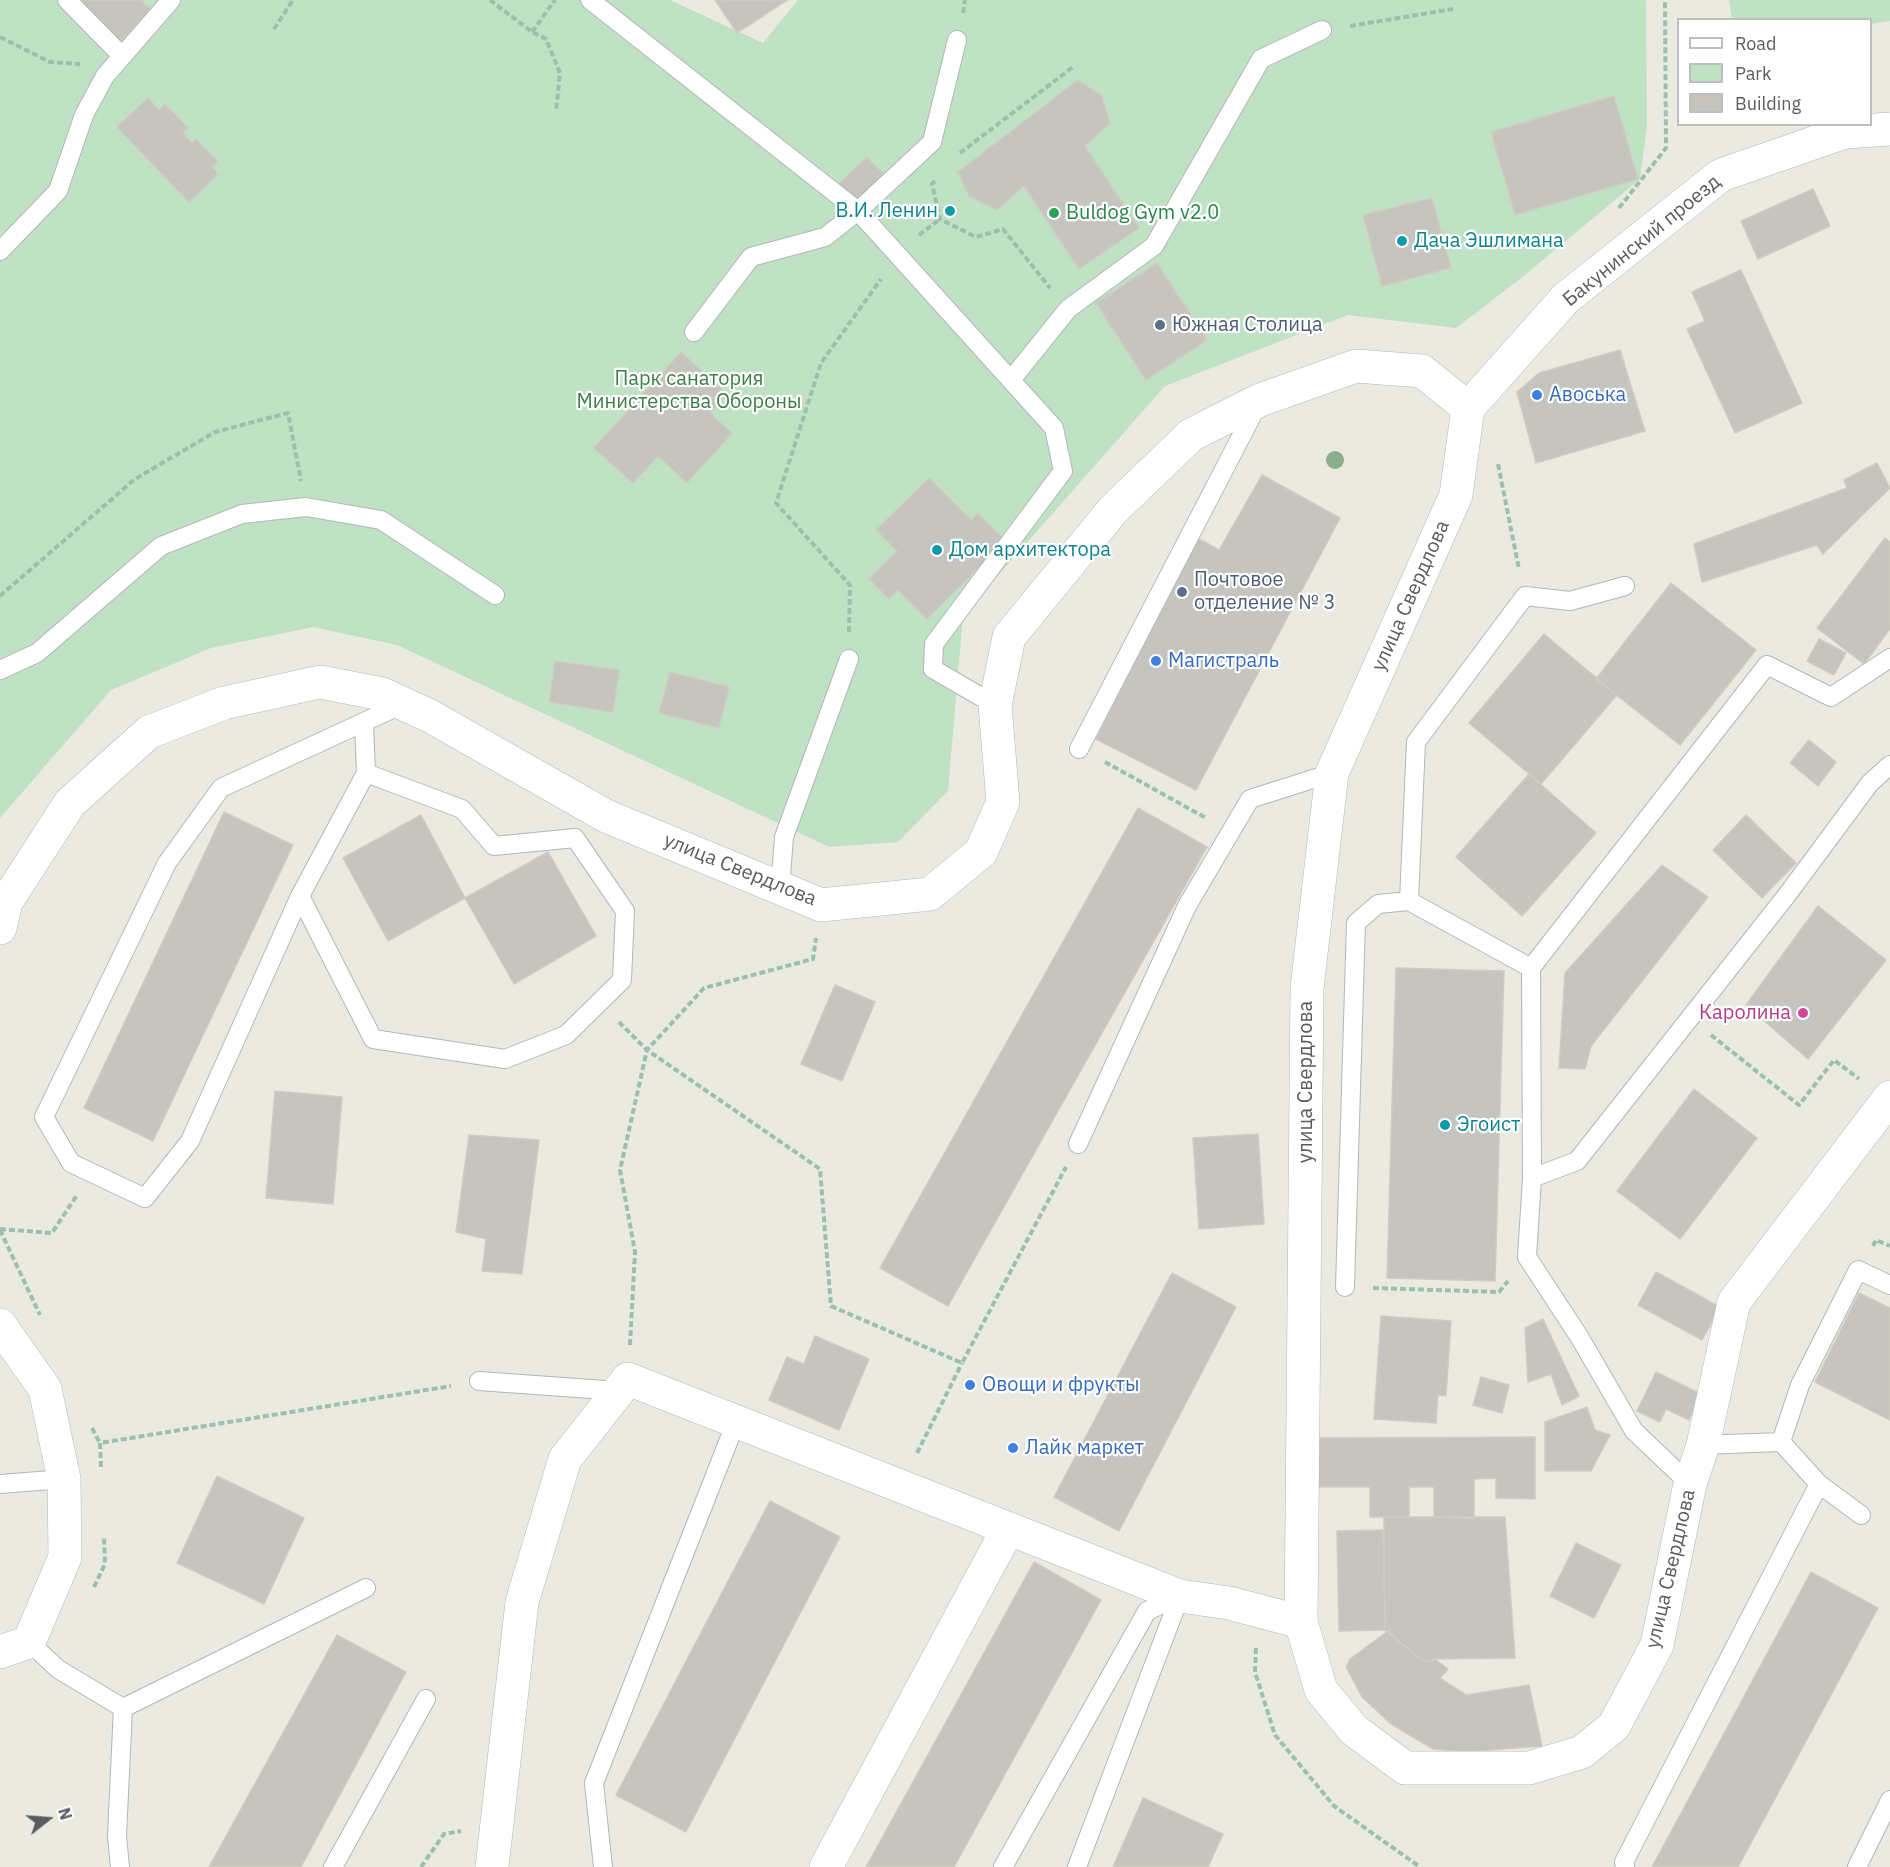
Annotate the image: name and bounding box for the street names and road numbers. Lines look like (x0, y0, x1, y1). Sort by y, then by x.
street label: Бакунинский проезд (1558, 170, 1726, 312)
street label: улица Свердлова (1367, 517, 1455, 675)
street label: улица Свердлова (660, 828, 820, 912)
street label: улица Свердлова (1294, 1001, 1318, 1163)
street label: улица Свердлова (1641, 1487, 1701, 1651)

